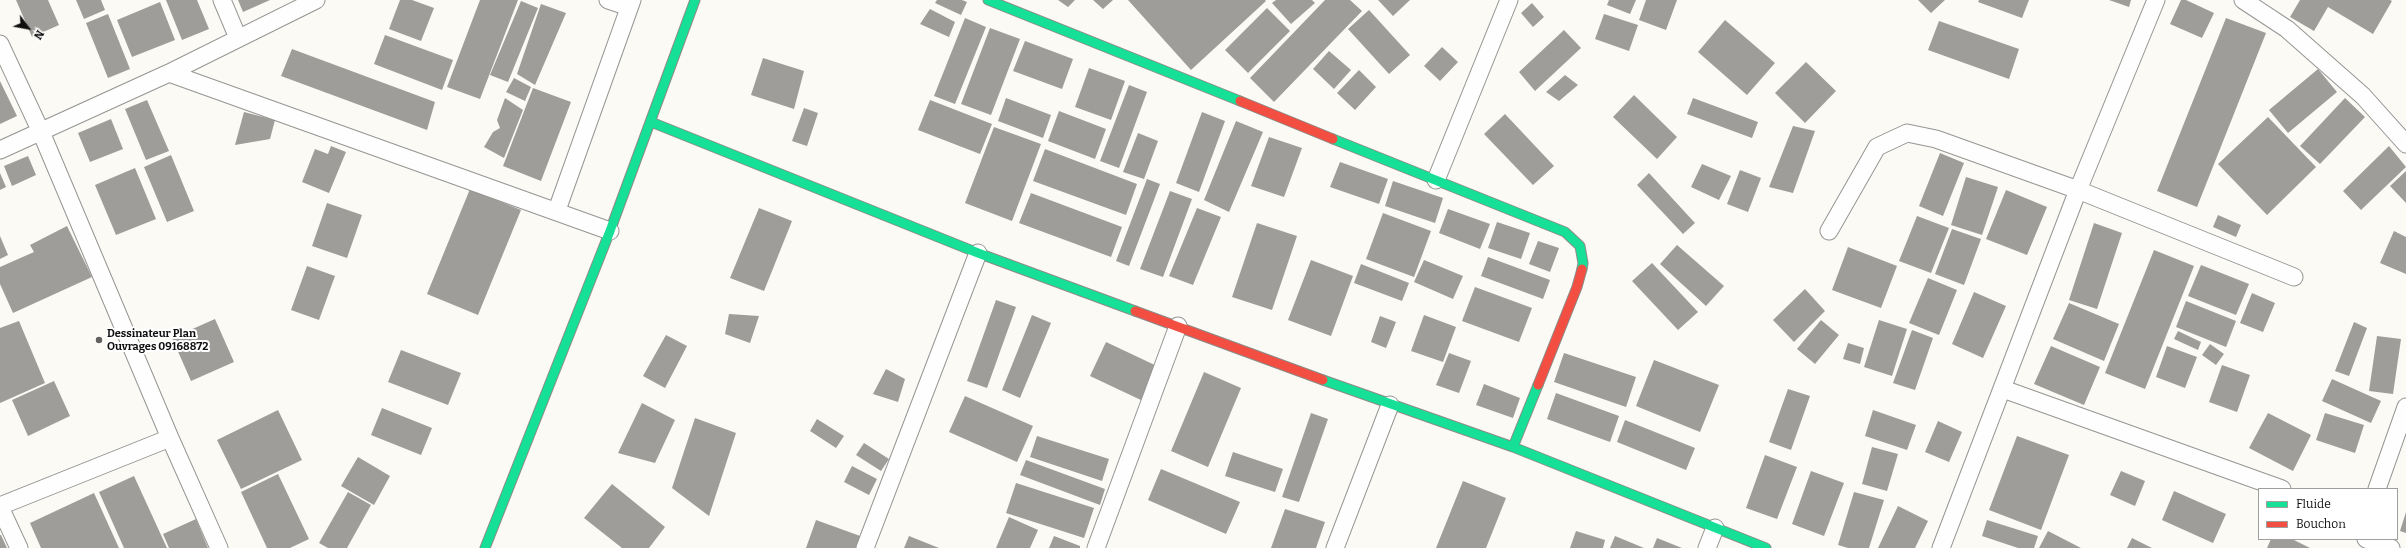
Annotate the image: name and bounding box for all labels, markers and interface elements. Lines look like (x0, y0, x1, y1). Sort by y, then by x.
north arrow (8, 8, 48, 48)
text: N (31, 28, 46, 42)
place label: Dessinateur Plan Ouvrages 09168872 (107, 327, 208, 353)
marker: Dessinateur Plan Ouvrages 09168872 (94, 335, 104, 345)
legend (2258, 488, 2398, 540)
text: Fluide (2296, 497, 2331, 511)
text: Bouchon (2296, 517, 2346, 531)

